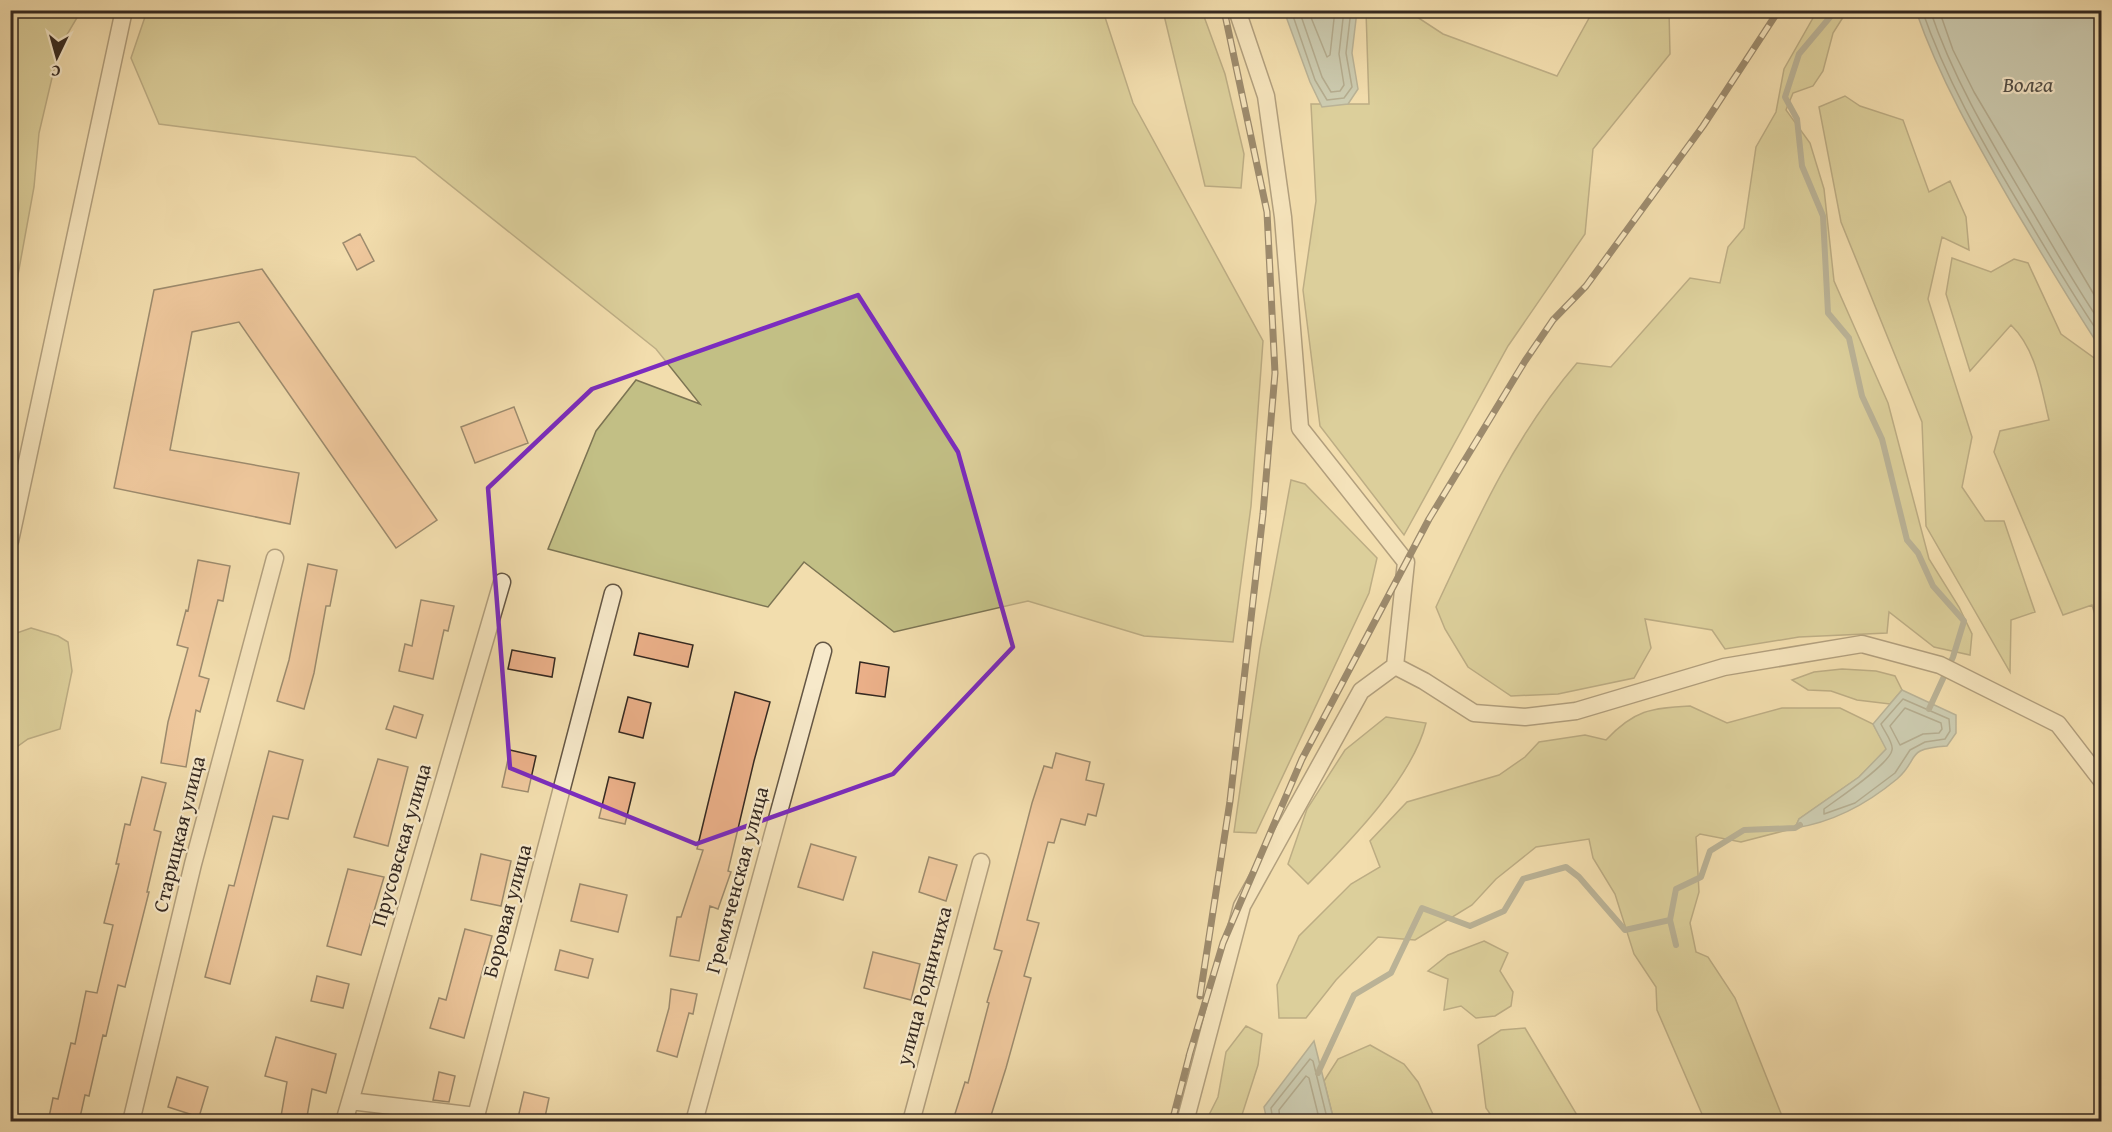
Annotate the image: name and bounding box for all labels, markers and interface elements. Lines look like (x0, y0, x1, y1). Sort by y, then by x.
north arrow (27, 27, 87, 87)
text: С (50, 60, 61, 84)
water label: Волга (2002, 68, 2053, 100)
street label: Старицкая улица (144, 752, 213, 915)
street label: Прусовская улица (362, 760, 439, 930)
street label: Гремяченская улица (697, 783, 776, 977)
street label: Боровая улица (474, 841, 539, 981)
street label: улица Родничиха (887, 903, 960, 1070)

